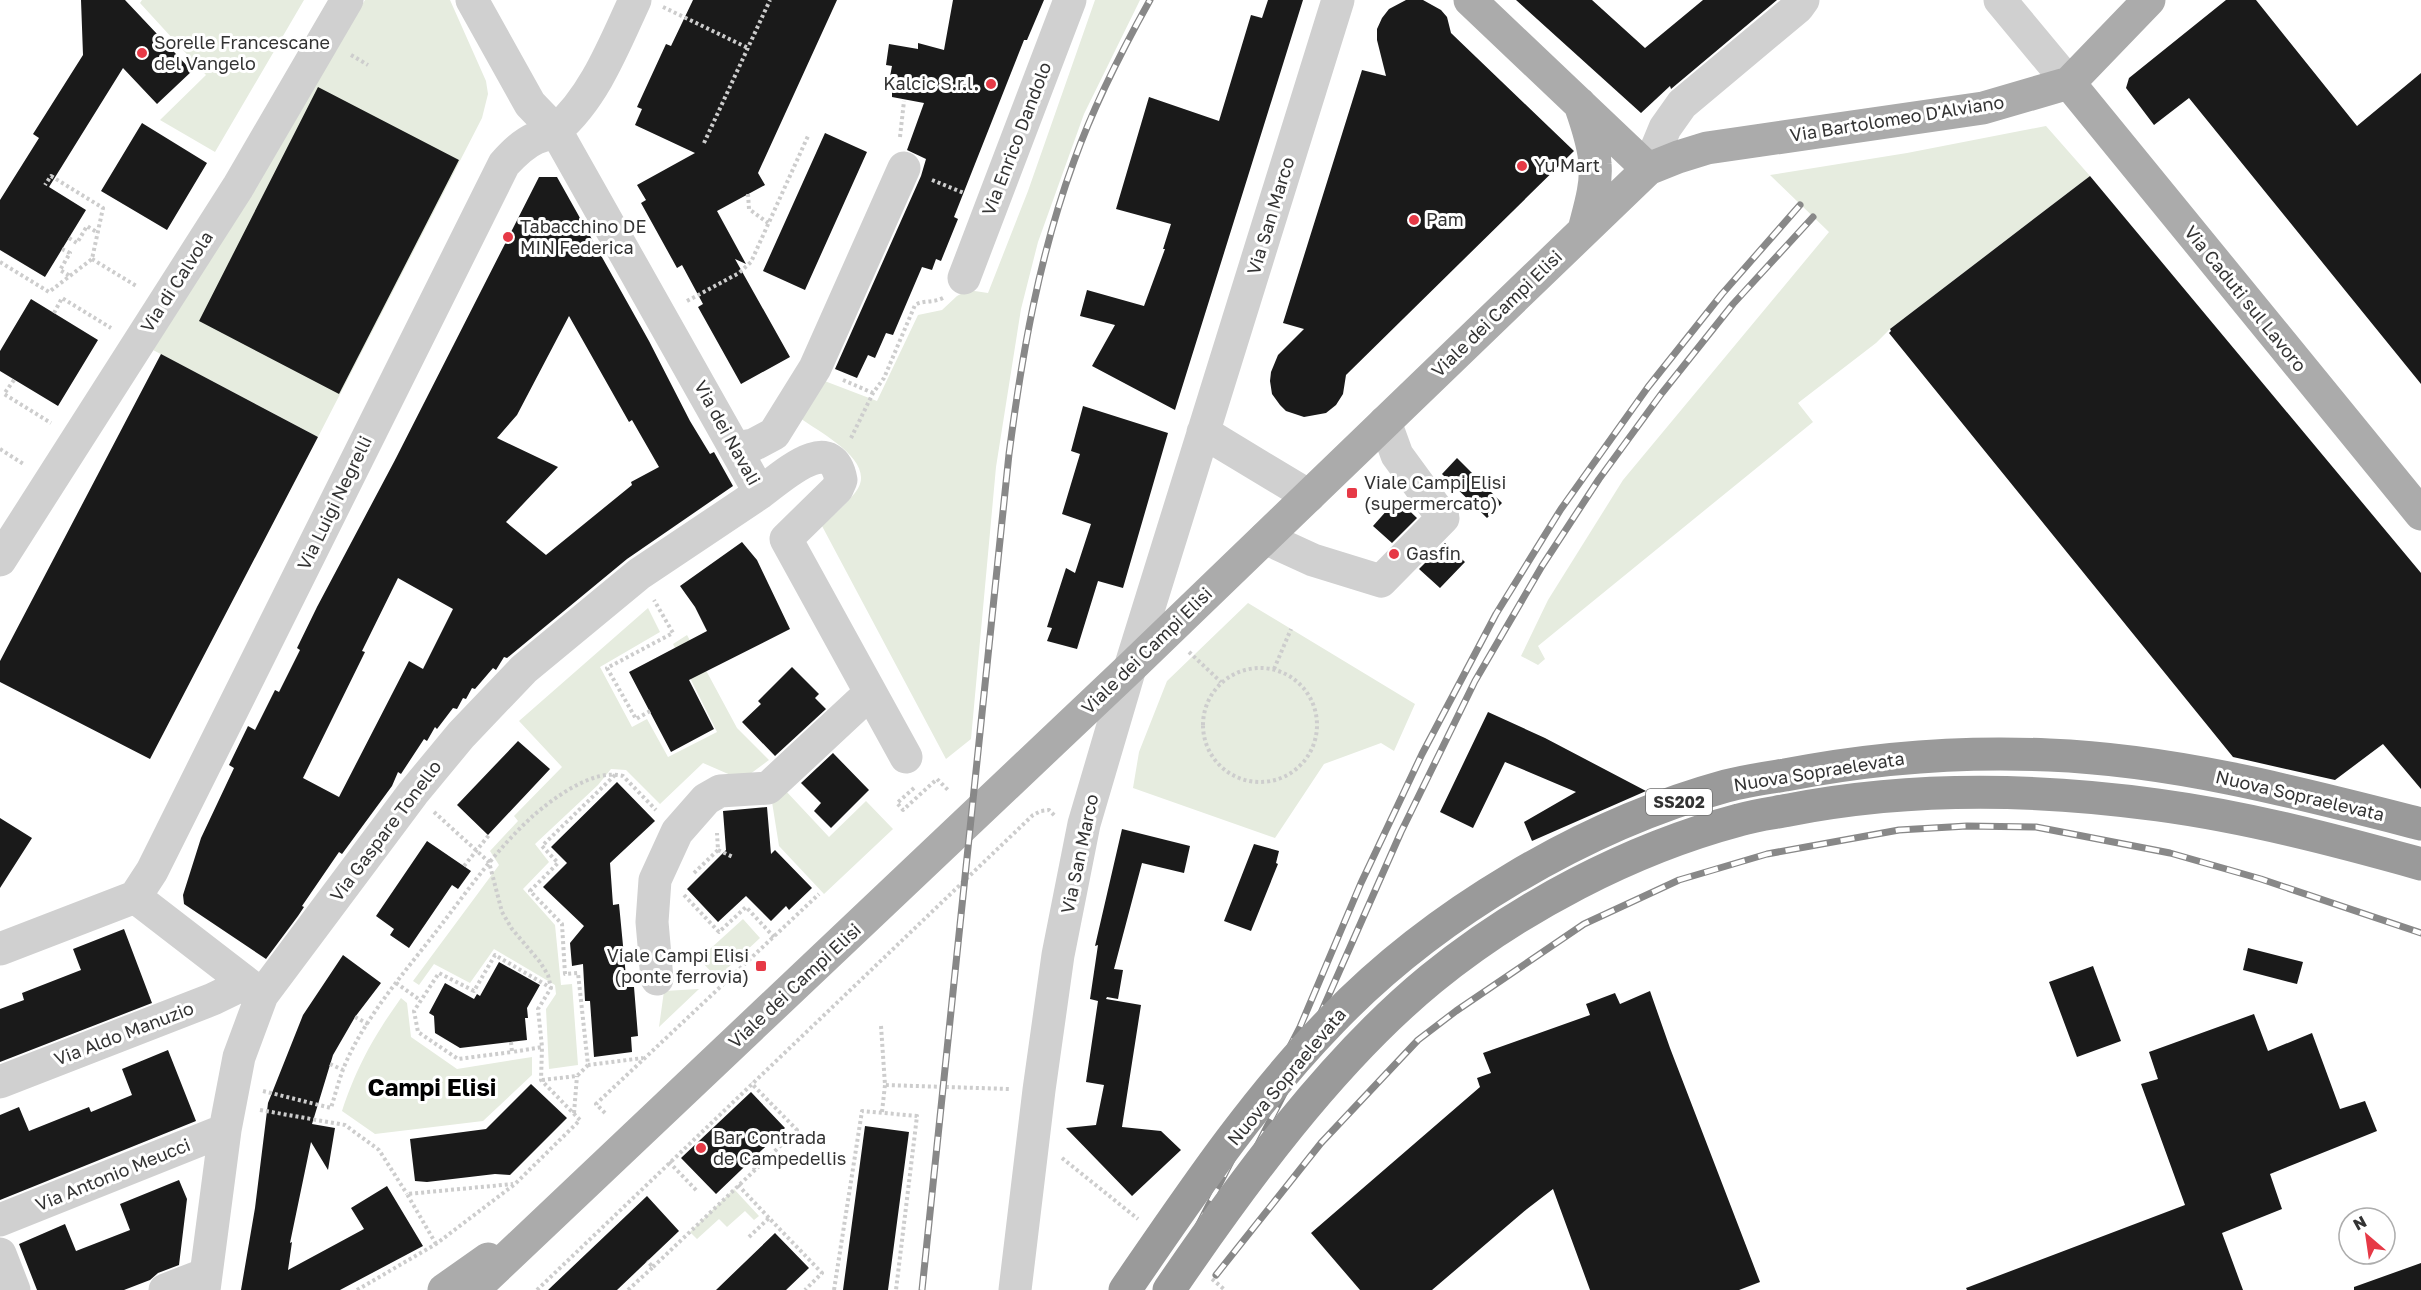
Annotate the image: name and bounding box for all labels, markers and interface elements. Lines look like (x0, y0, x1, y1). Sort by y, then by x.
place label: Sorelle Francescane del Vangelo (154, 31, 330, 74)
marker: Sorelle Francescane del Vangelo (135, 46, 149, 60)
street label: Via Enrico Dandolo (977, 59, 1055, 219)
place label: Kalcic S.r.l. (883, 72, 979, 94)
marker: Kalcic S.r.l. (984, 77, 998, 91)
street label: Via Bartolomeo D'Alviano (1788, 90, 2005, 146)
street label: Via San Marco (1242, 154, 1298, 277)
place label: Yu Mart (1534, 154, 1600, 176)
marker: Yu Mart (1515, 159, 1529, 173)
place label: Pam (1426, 208, 1464, 230)
marker: Pam (1407, 213, 1421, 227)
place label: Tabacchino DE MIN Federica (520, 215, 646, 258)
street label: Via Caduti sul Lavoro (2180, 221, 2311, 376)
street label: Via di Calvola (135, 227, 217, 336)
marker: Tabacchino DE MIN Federica (501, 230, 515, 244)
street label: Viale dei Campi Elisi (1426, 245, 1566, 381)
street label: Via dei Navali (690, 376, 766, 489)
street label: Via Luigi Negrelli (292, 432, 376, 573)
place label: Viale Campi Elisi (supermercato) (1364, 471, 1506, 514)
marker: Viale Campi Elisi (supermercato) (1345, 486, 1359, 500)
place label: Gasfin (1406, 542, 1461, 564)
marker: Gasfin (1387, 547, 1401, 561)
street label: Viale dei Campi Elisi (1076, 582, 1216, 718)
street label: Nuova Sopraelevata (1732, 747, 1906, 795)
street label: Via Gaspare Tonello (325, 756, 445, 905)
street label: Nuova Sopraelevata (2214, 765, 2387, 825)
road number: SS202 (1646, 789, 1712, 815)
street label: Via San Marco (1056, 792, 1102, 916)
street label: Viale dei Campi Elisi (724, 918, 865, 1052)
place label: Viale Campi Elisi (ponte ferrovia) (607, 944, 749, 987)
marker: Viale Campi Elisi (ponte ferrovia) (754, 959, 768, 973)
street label: Via Aldo Manuzio (51, 996, 196, 1070)
street label: Nuova Sopraelevata (1222, 1003, 1350, 1150)
district label: Campi Elisi (368, 1072, 496, 1101)
place label: Bar Contrada de Campedellis (713, 1126, 846, 1169)
street label: Via Antonio Meucci (32, 1133, 193, 1215)
marker: Bar Contrada de Campedellis (694, 1141, 708, 1155)
north arrow (2337, 1206, 2397, 1266)
text: N (2350, 1211, 2370, 1235)

